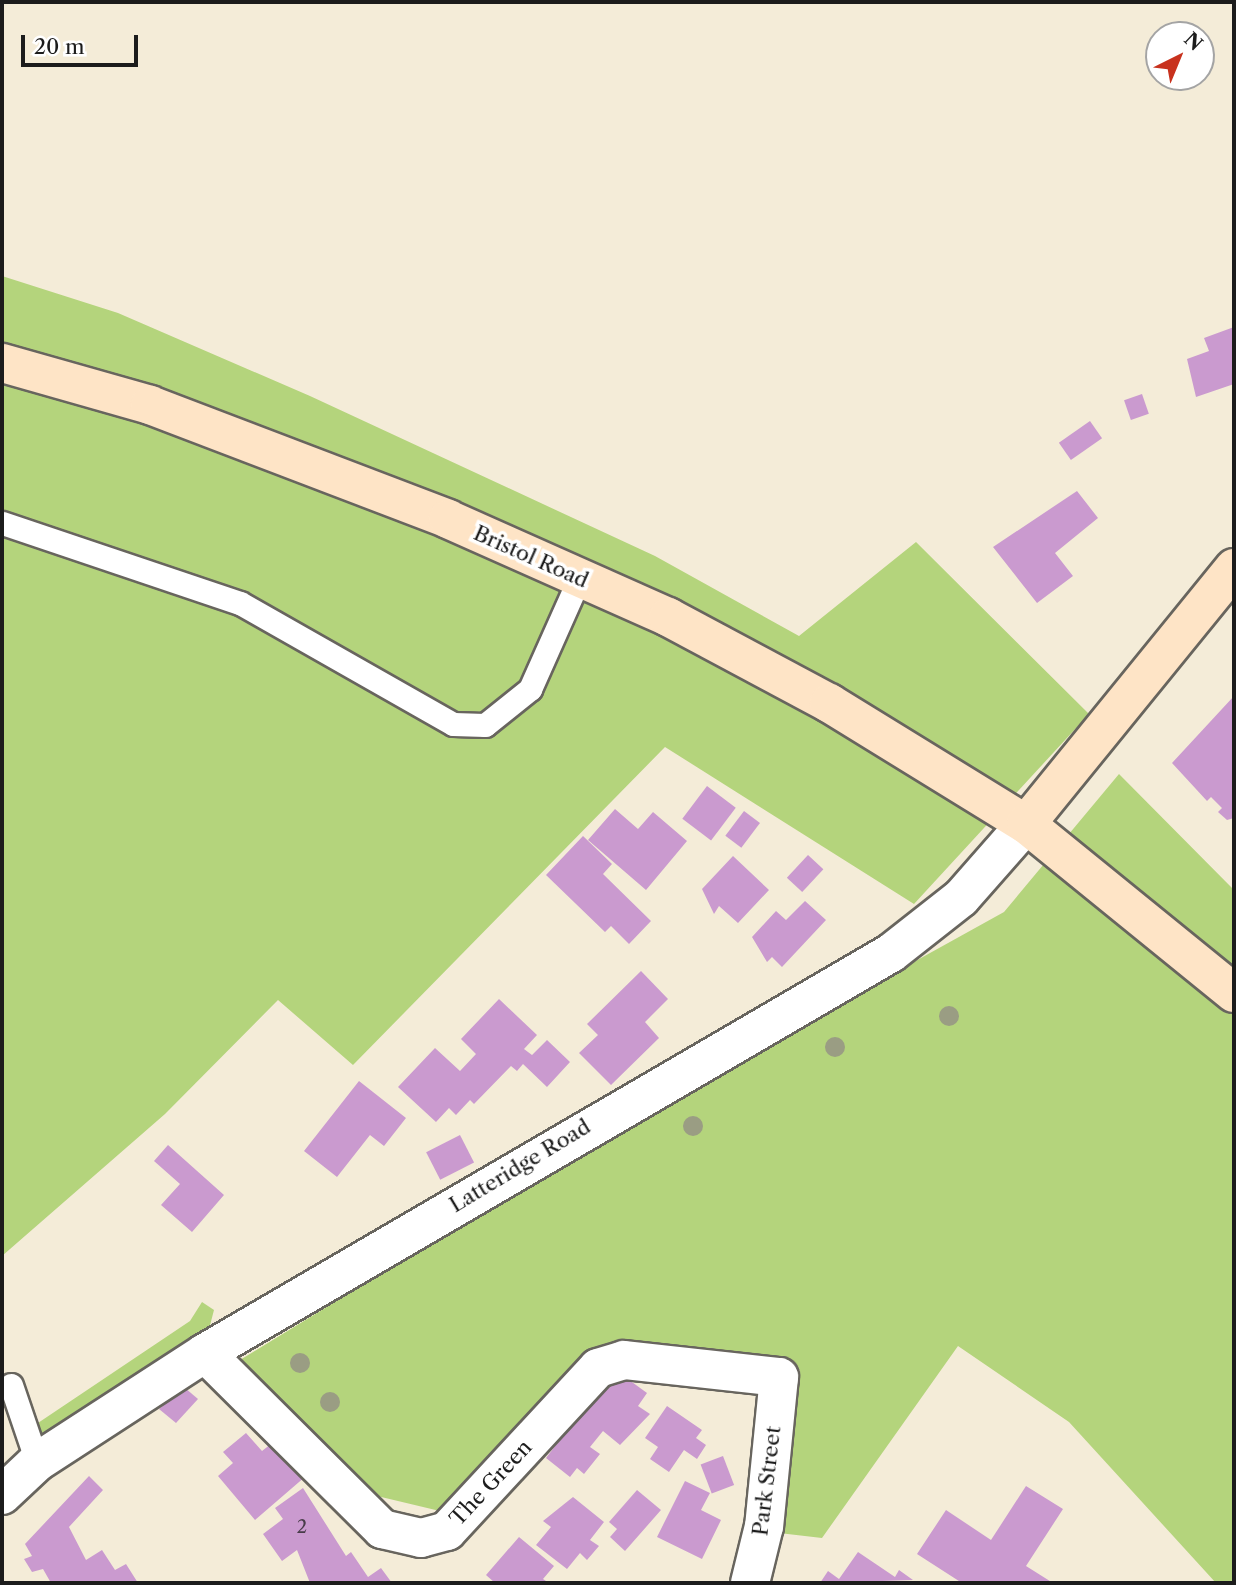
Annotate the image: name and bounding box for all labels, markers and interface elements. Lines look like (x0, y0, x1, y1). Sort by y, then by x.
scale bar (24, 21, 142, 65)
north arrow (1145, 21, 1215, 91)
text: N (1179, 28, 1207, 56)
text: 20 m (34, 34, 85, 59)
street label: Bristol Road (470, 520, 592, 594)
street label: Latteridge Road (445, 1114, 595, 1218)
street label: Park Street (748, 1425, 786, 1537)
street label: The Green (445, 1435, 537, 1531)
house number: 2 (297, 1516, 307, 1538)

